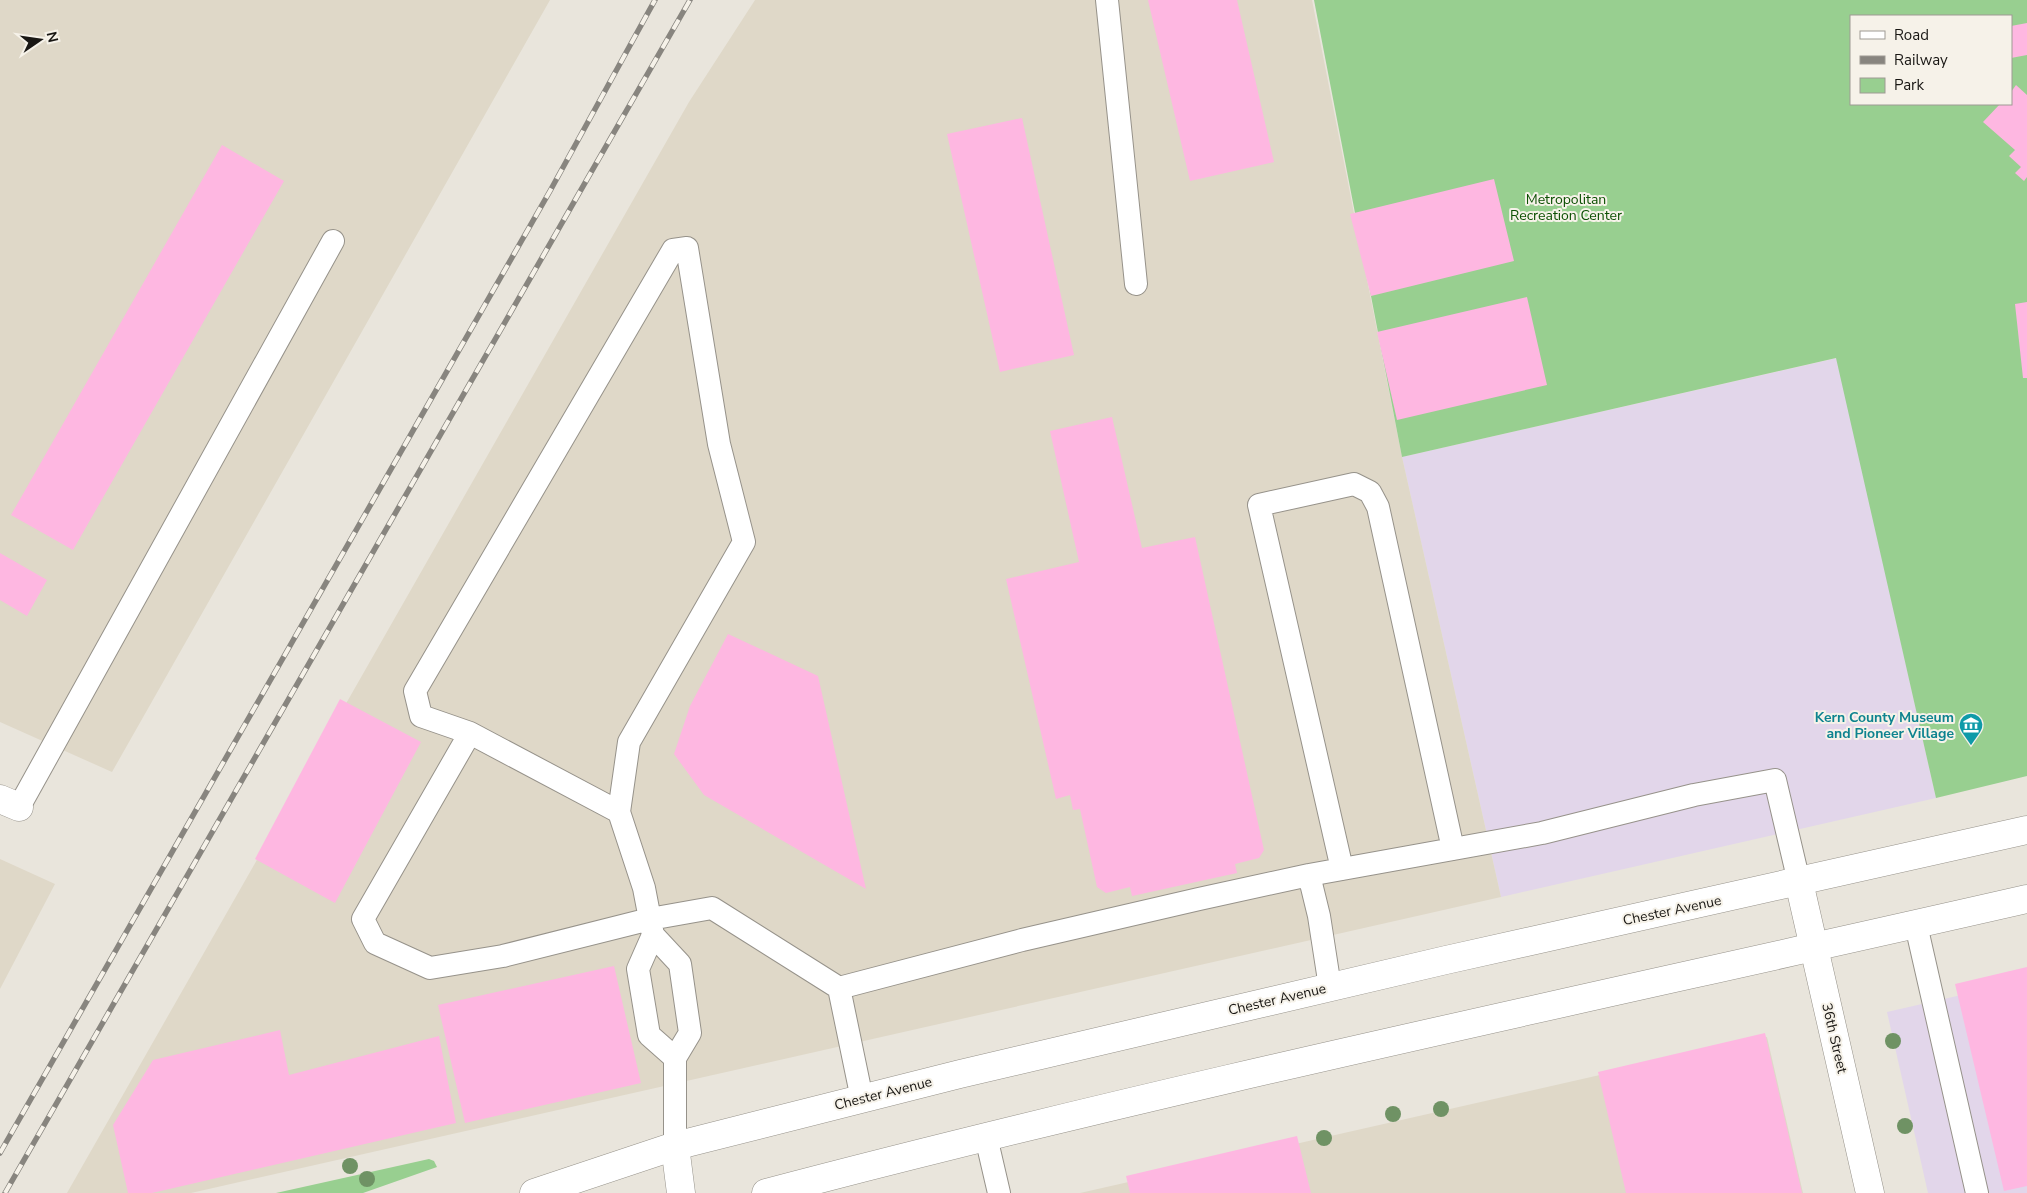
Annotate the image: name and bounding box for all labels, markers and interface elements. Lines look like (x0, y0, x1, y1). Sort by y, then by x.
north arrow (15, 15, 65, 65)
legend (1850, 15, 2012, 105)
text: Road (1894, 25, 1929, 45)
text: N (42, 30, 63, 44)
text: Railway (1894, 50, 1948, 70)
text: Park (1894, 75, 1924, 95)
park label: Metropolitan Recreation Center (1510, 190, 1622, 225)
place label: Kern County Museum and Pioneer Village (1815, 708, 1954, 743)
museum icon: Kern County Museum and Pioneer Village (1958, 712, 1984, 746)
street label: Chester Avenue (1621, 891, 1723, 930)
street label: Chester Avenue (1226, 979, 1328, 1020)
street label: 36th Street (1817, 1001, 1852, 1075)
street label: Chester Avenue (832, 1072, 934, 1115)

